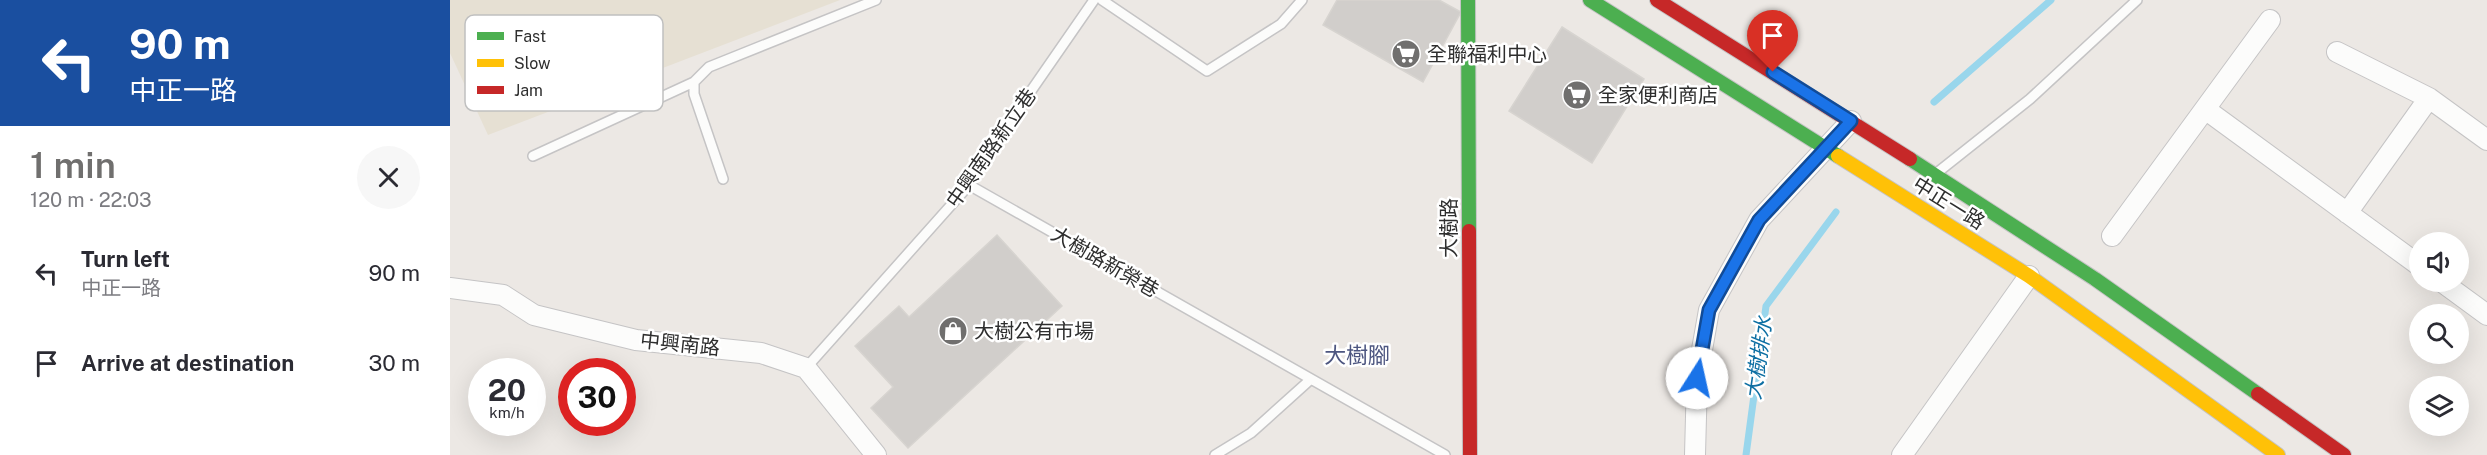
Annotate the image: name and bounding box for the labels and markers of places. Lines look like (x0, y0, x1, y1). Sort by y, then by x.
pin (1747, 10, 1798, 72)
supermarket icon: 全聯福利中心 (1390, 38, 1422, 70)
place label: 全聯福利中心 (1427, 42, 1547, 66)
supermarket icon: 全家便利商店 (1561, 79, 1593, 111)
place label: 全家便利商店 (1598, 83, 1718, 107)
shop icon: 大樹公有市場 (937, 315, 969, 347)
place label: 大樹公有市場 (974, 319, 1094, 343)

